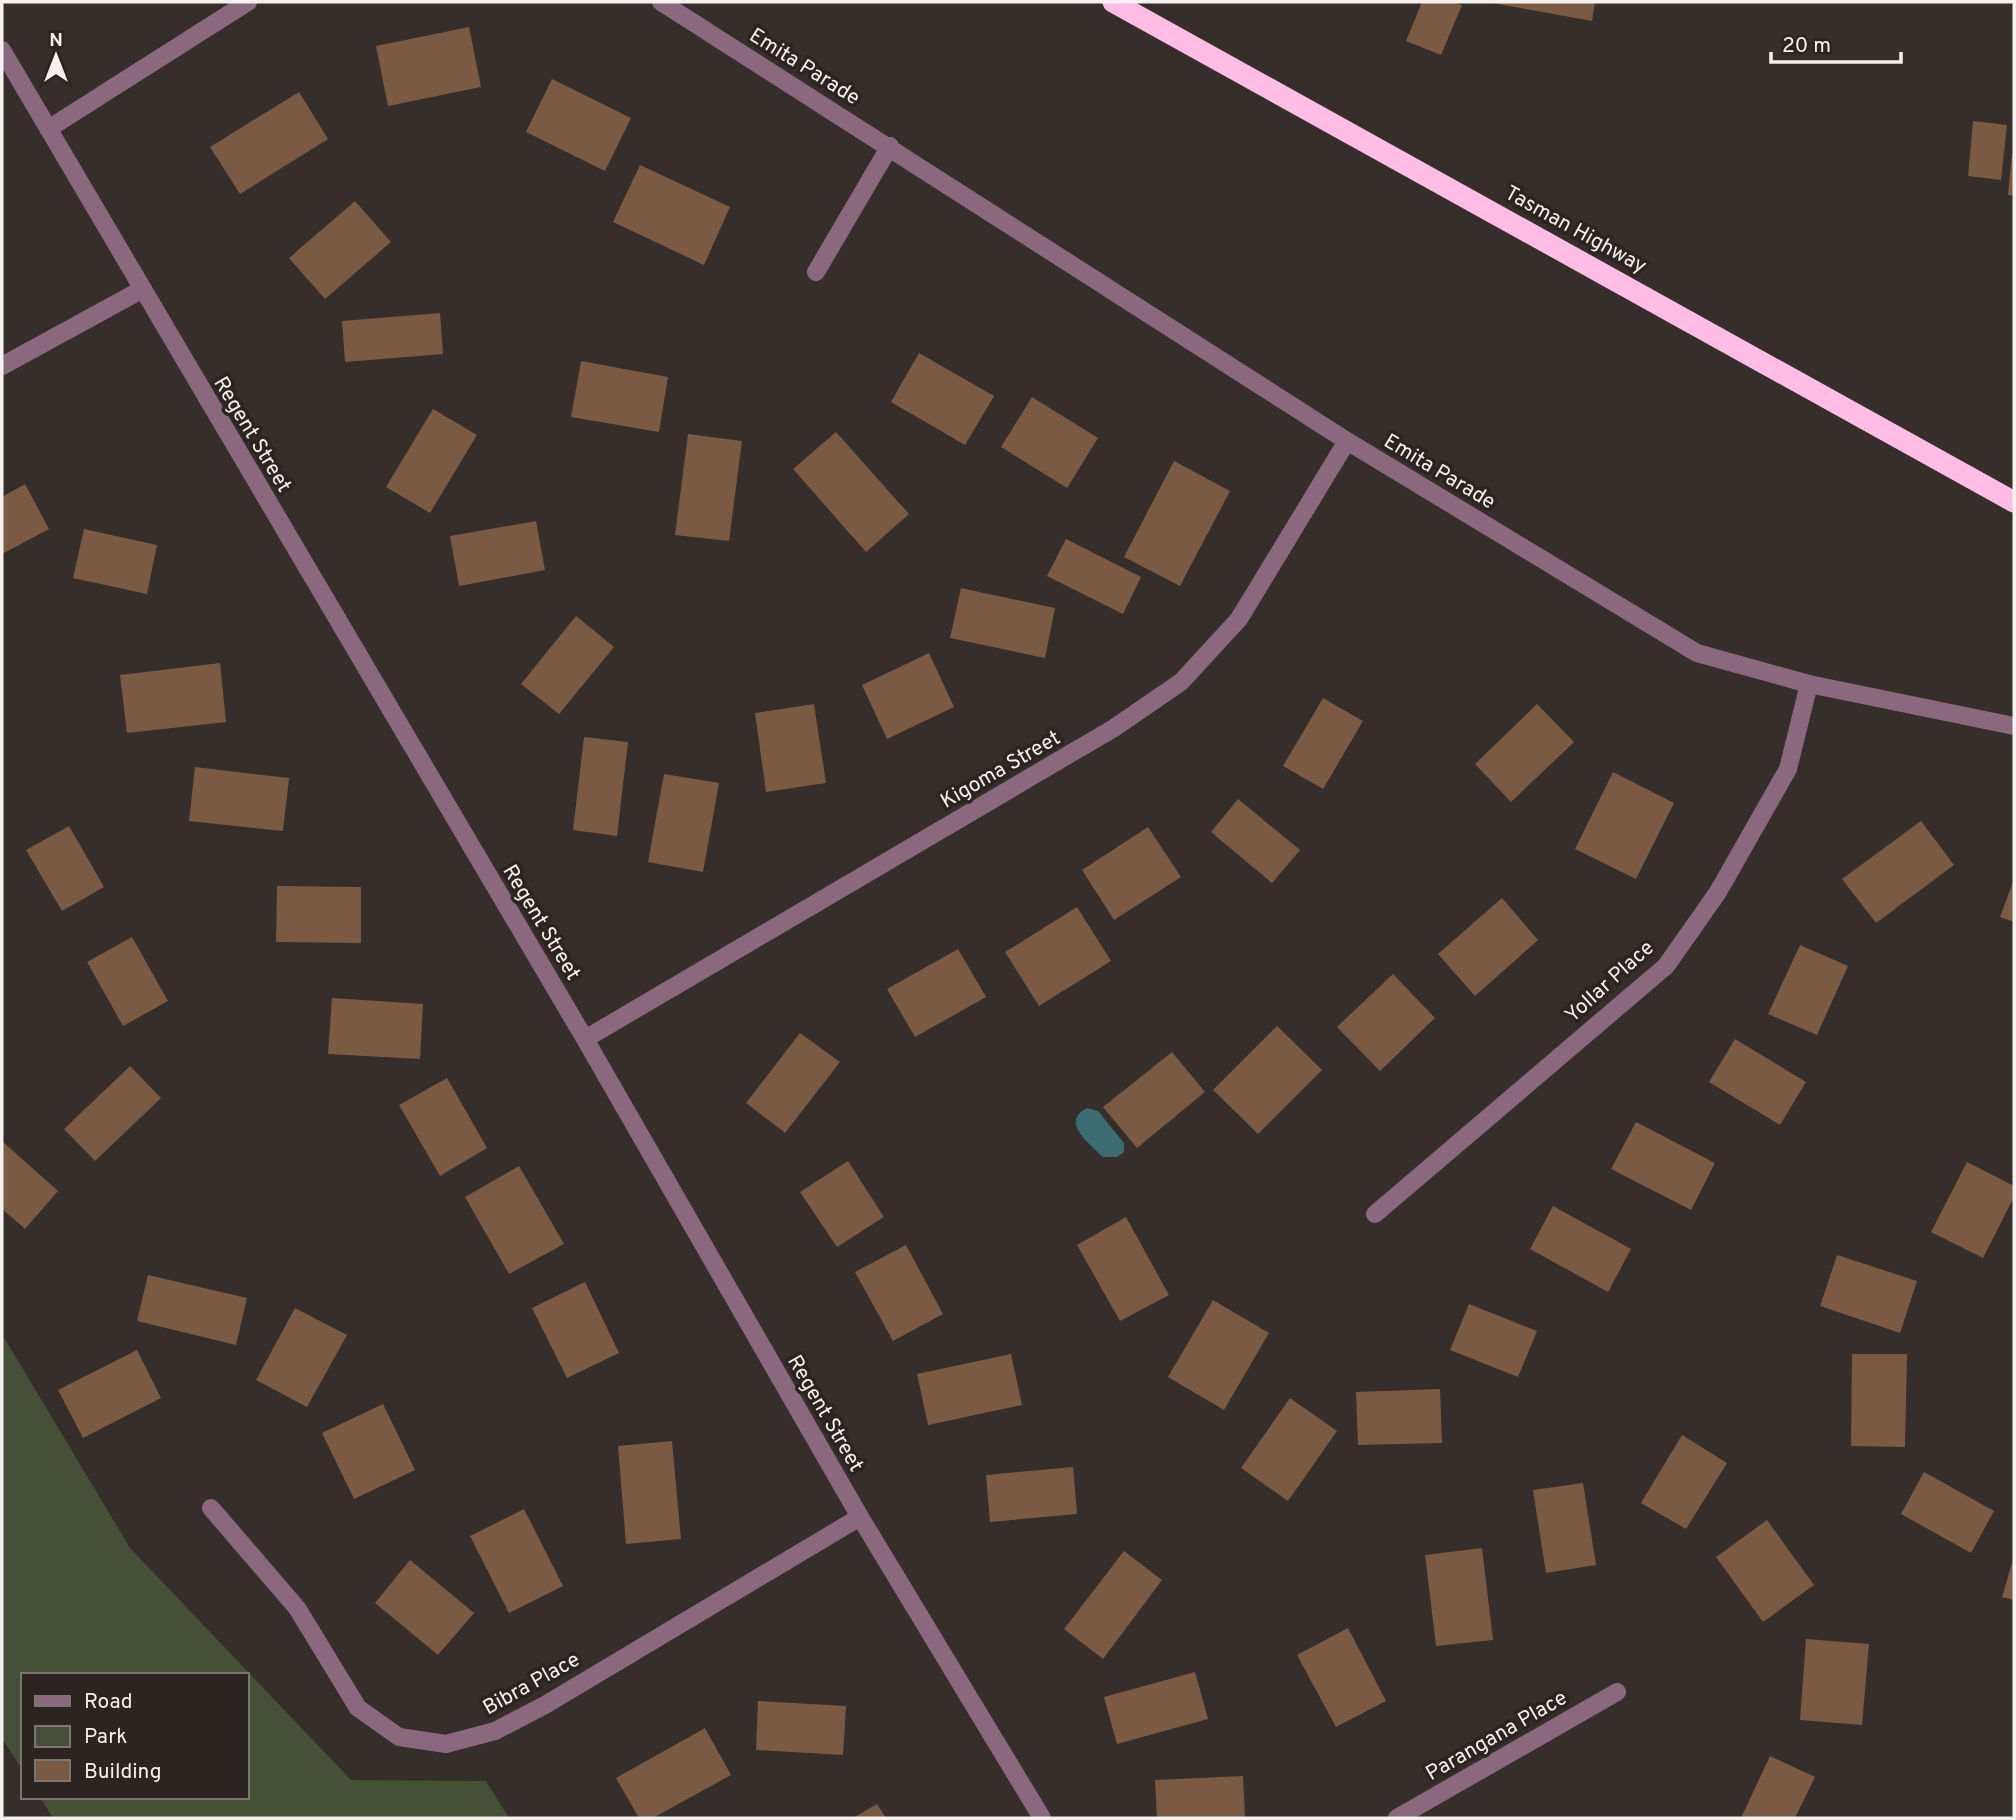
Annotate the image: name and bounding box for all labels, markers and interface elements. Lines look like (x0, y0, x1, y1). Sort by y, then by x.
north arrow (21, 21, 91, 91)
scale bar (1771, 21, 1900, 65)
street label: Emita Parade (744, 23, 865, 112)
text: N (49, 29, 63, 53)
text: 20 m (1782, 33, 1831, 60)
street label: Tasman Highway (1500, 180, 1651, 280)
street label: Regent Street (207, 372, 297, 498)
street label: Emita Parade (1378, 428, 1500, 516)
street label: Kigoma Street (936, 725, 1066, 816)
street label: Regent Street (496, 860, 586, 986)
street label: Yollar Place (1560, 935, 1660, 1029)
street label: Regent Street (780, 1350, 869, 1477)
street label: Bibra Place (479, 1647, 585, 1722)
legend (21, 1673, 248, 1799)
street label: Parangana Place (1421, 1685, 1572, 1788)
text: Road (84, 1689, 133, 1716)
text: Park (84, 1724, 127, 1751)
text: Building (84, 1759, 162, 1786)

